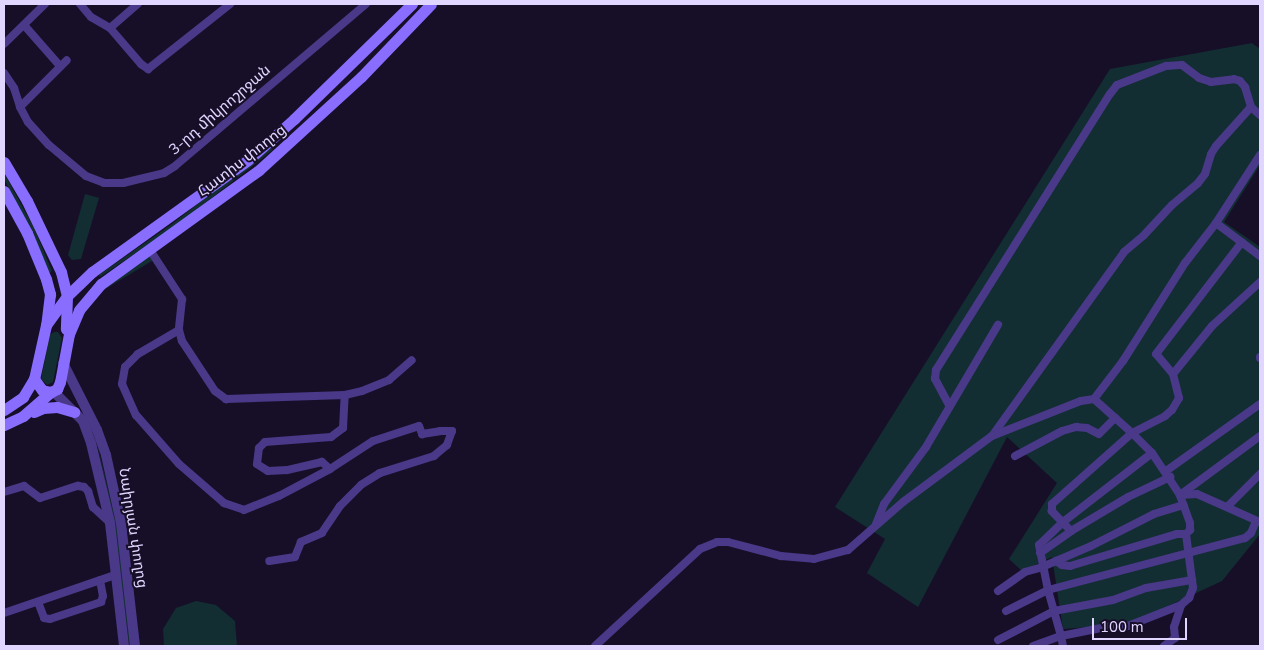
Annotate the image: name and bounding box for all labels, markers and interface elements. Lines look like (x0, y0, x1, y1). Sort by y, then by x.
street label: 3-րդ միկրոշրջան (166, 61, 274, 159)
street label: Հատիս փողոց (194, 121, 290, 201)
street label: Նաիրյան փողոց (115, 467, 151, 589)
scale bar (1094, 608, 1189, 640)
text: 100 m (1100, 617, 1144, 637)

